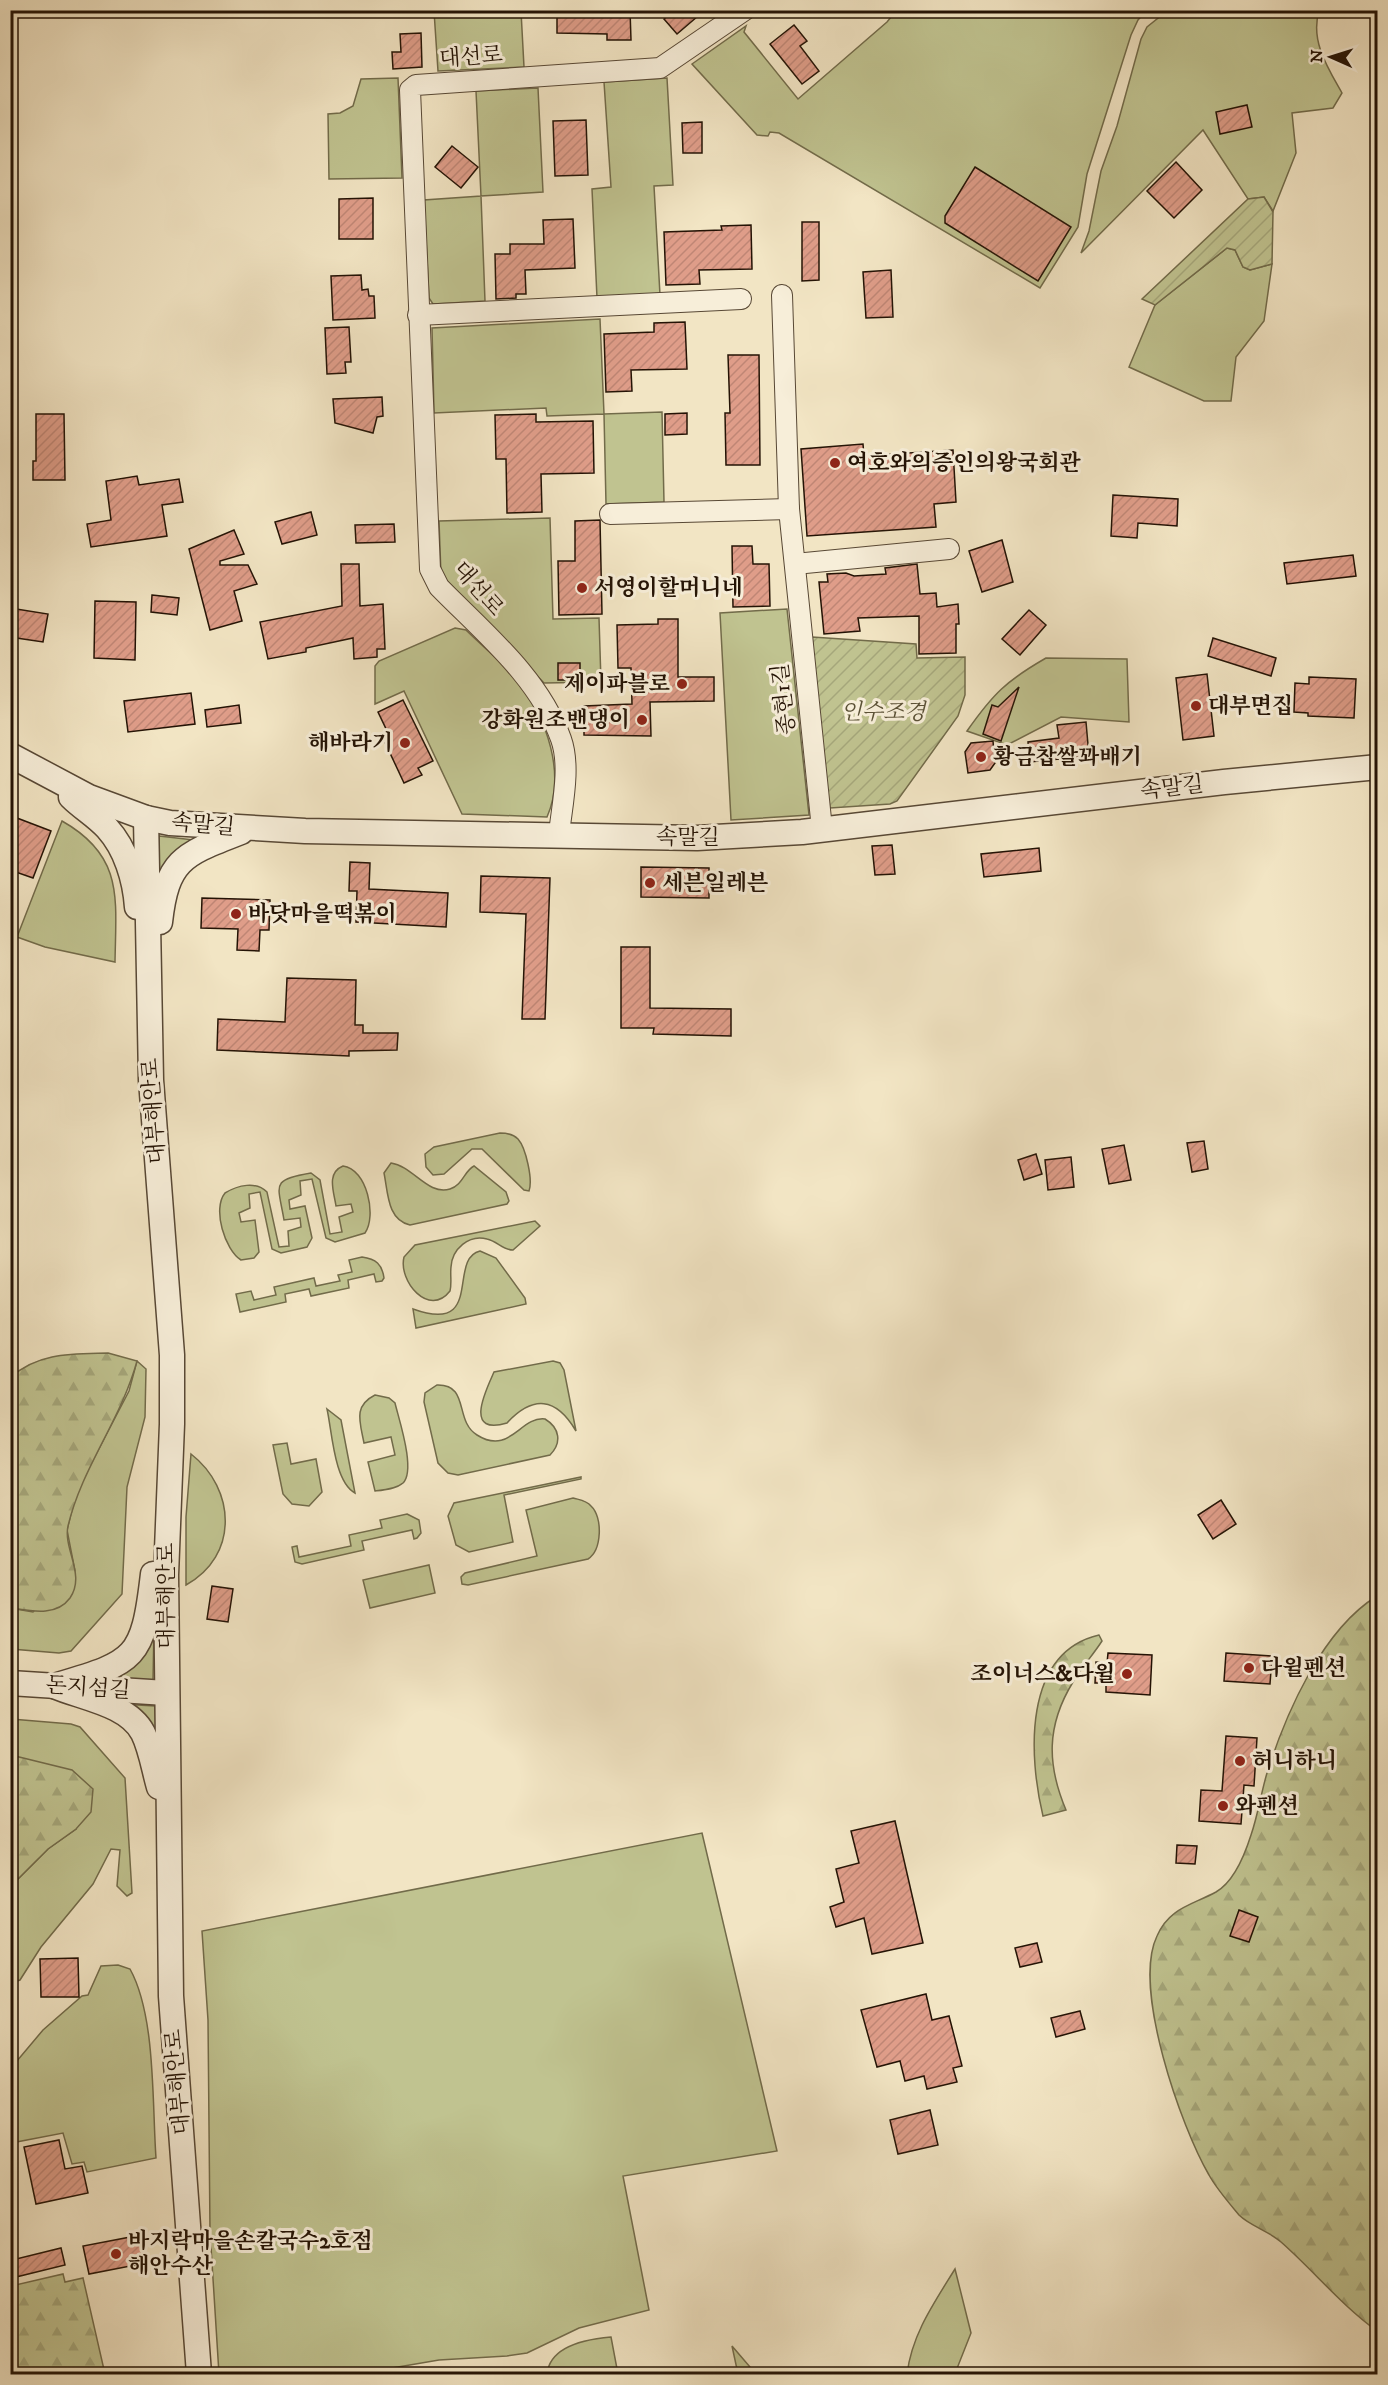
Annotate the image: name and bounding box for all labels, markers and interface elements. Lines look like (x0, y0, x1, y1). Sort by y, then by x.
north arrow (1301, 27, 1361, 87)
street label: 대선로 (438, 41, 504, 73)
text: N (1307, 49, 1327, 63)
place label: 여호와의증인의왕국회관 (847, 450, 1082, 477)
marker: 여호와의증인의왕국회관 (828, 456, 842, 470)
street label: 대선로 (447, 556, 509, 622)
place label: 서영이할머니네 (594, 575, 743, 602)
marker: 서영이할머니네 (575, 581, 589, 595)
street label: 종현1길 (767, 662, 801, 736)
place label: 제이파블로 (564, 671, 670, 698)
marker: 제이파블로 (675, 677, 689, 691)
place label: 대부면집 (1208, 693, 1293, 720)
park label: 인수조경 (840, 699, 927, 726)
marker: 대부면집 (1189, 699, 1203, 713)
place label: 강화원조밴댕이 (481, 707, 630, 734)
marker: 강화원조밴댕이 (635, 713, 649, 727)
place label: 해바라기 (308, 730, 393, 757)
marker: 해바라기 (398, 736, 412, 750)
place label: 황금찹쌀꽈배기 (993, 744, 1142, 771)
marker: 황금찹쌀꽈배기 (974, 750, 988, 764)
street label: 속말길 (1139, 771, 1205, 805)
street label: 속말길 (170, 809, 236, 841)
street label: 속말길 (656, 824, 720, 851)
place label: 세븐일레븐 (662, 870, 768, 897)
marker: 세븐일레븐 (643, 876, 657, 890)
place label: 바닷마을떡볶이 (248, 901, 397, 928)
marker: 바닷마을떡볶이 (229, 907, 243, 921)
street label: 대부해안로 (137, 1057, 171, 1165)
street label: 대부해안로 (153, 1543, 180, 1649)
place label: 다윌펜션 (1261, 1655, 1346, 1682)
place label: 조이너스&다윌 (971, 1661, 1115, 1688)
marker: 다윌펜션 (1242, 1661, 1256, 1675)
marker: 조이너스&다윌 (1120, 1667, 1134, 1681)
street label: 돈지섬길 (45, 1672, 131, 1704)
place label: 허니하니 (1252, 1748, 1337, 1775)
marker: 허니하니 (1233, 1754, 1247, 1768)
place label: 와펜션 (1235, 1793, 1299, 1820)
marker: 와펜션 (1216, 1799, 1230, 1813)
street label: 대부해안로 (160, 2028, 196, 2136)
place label: 바지락마을손칼국수2호점 해안수산 (128, 2228, 373, 2280)
marker: 바지락마을손칼국수2호점 해안수산 (109, 2247, 123, 2261)

